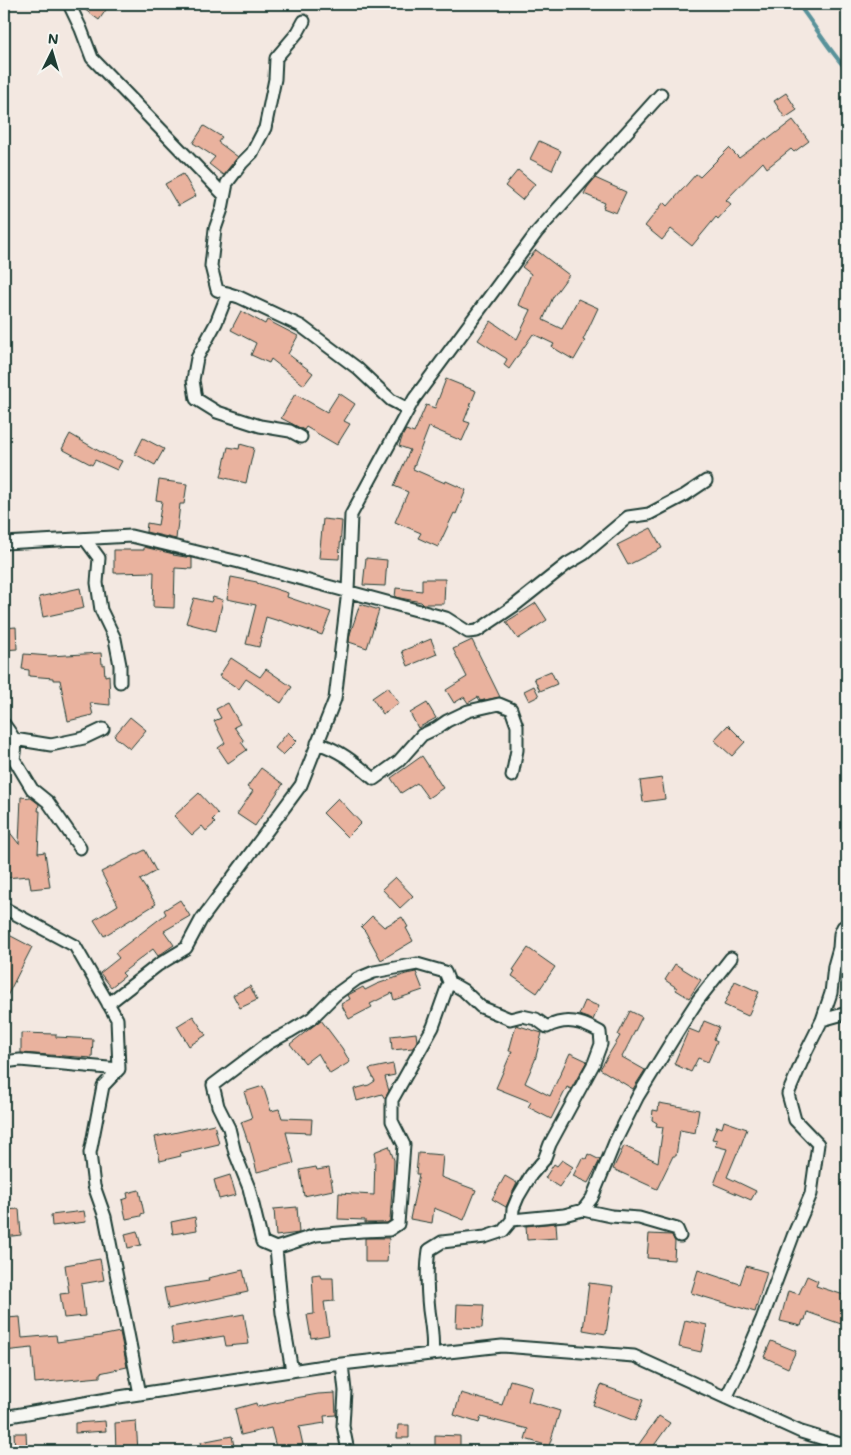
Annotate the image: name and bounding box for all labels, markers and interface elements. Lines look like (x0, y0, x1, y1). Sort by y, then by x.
north arrow (28, 28, 78, 78)
text: N (47, 29, 59, 48)

